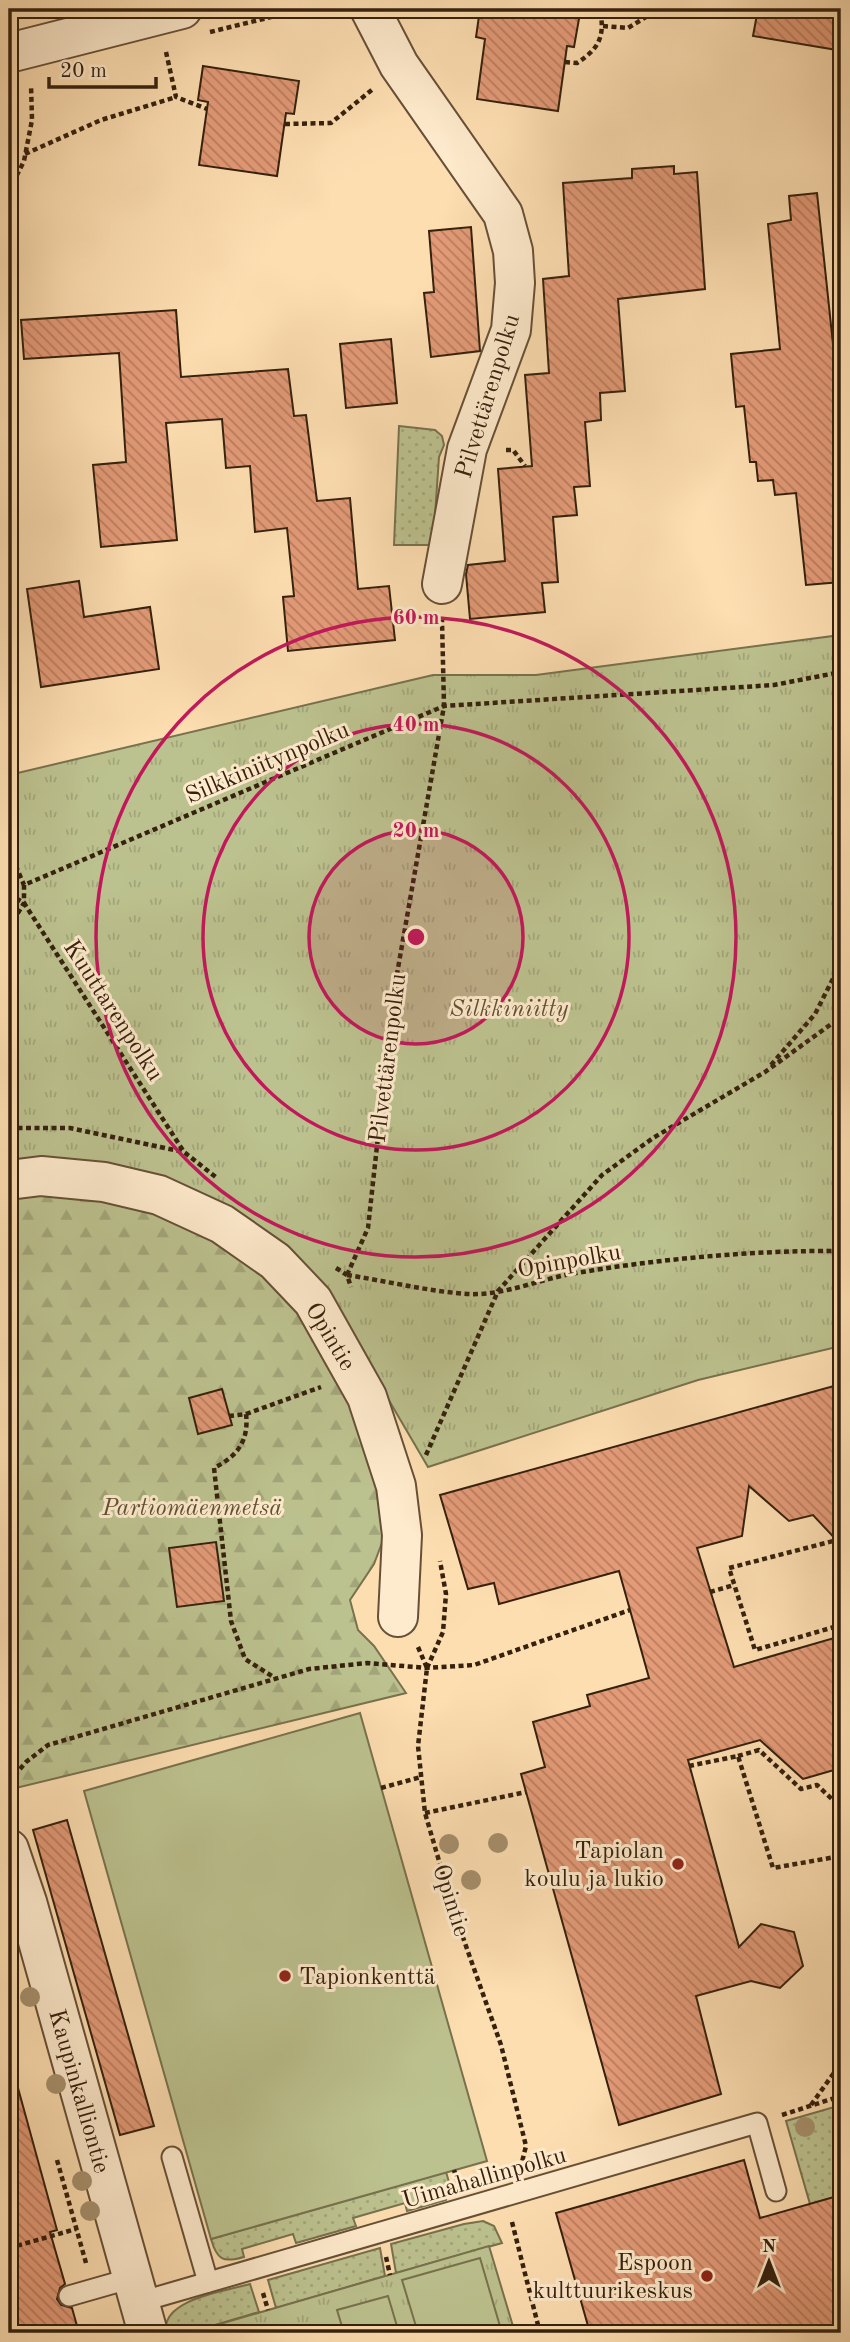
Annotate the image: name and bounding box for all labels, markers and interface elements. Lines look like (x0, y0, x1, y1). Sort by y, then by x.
scale bar (49, 46, 156, 90)
text: 20 m (60, 61, 107, 82)
street label: Pilvettärenpolku (453, 311, 525, 482)
text: 60 m (392, 608, 440, 629)
text: 40 m (392, 715, 440, 736)
street label: Silkkiniitynpolku (182, 718, 353, 809)
text: 20 m (392, 821, 440, 842)
centre of rings (404, 925, 428, 949)
street label: Kuuttarenpolku (58, 936, 167, 1086)
street label: Pilvettärenpolku (367, 972, 411, 1144)
park label: Silkkiniitty (450, 998, 569, 1022)
street label: Opinpolku (516, 1241, 623, 1283)
street label: Opintie (300, 1299, 359, 1375)
park label: Partiomäenmetsä (101, 1497, 282, 1521)
place label: Tapiolan koulu ja lukio (524, 1840, 664, 1892)
marker: Tapiolan koulu ja lukio (670, 1856, 686, 1872)
street label: Opintie (427, 1861, 473, 1940)
place label: Tapionkenttä (299, 1966, 436, 1990)
marker: Tapionkenttä (277, 1968, 293, 1984)
street label: Kaupinkalliontie (43, 2007, 113, 2176)
street label: Uimahallinpolku (400, 2144, 570, 2214)
north arrow (734, 2226, 804, 2296)
text: N (762, 2238, 777, 2257)
place label: Espoon kulttuurikeskus (533, 2252, 693, 2304)
marker: Espoon kulttuurikeskus (699, 2268, 715, 2284)

